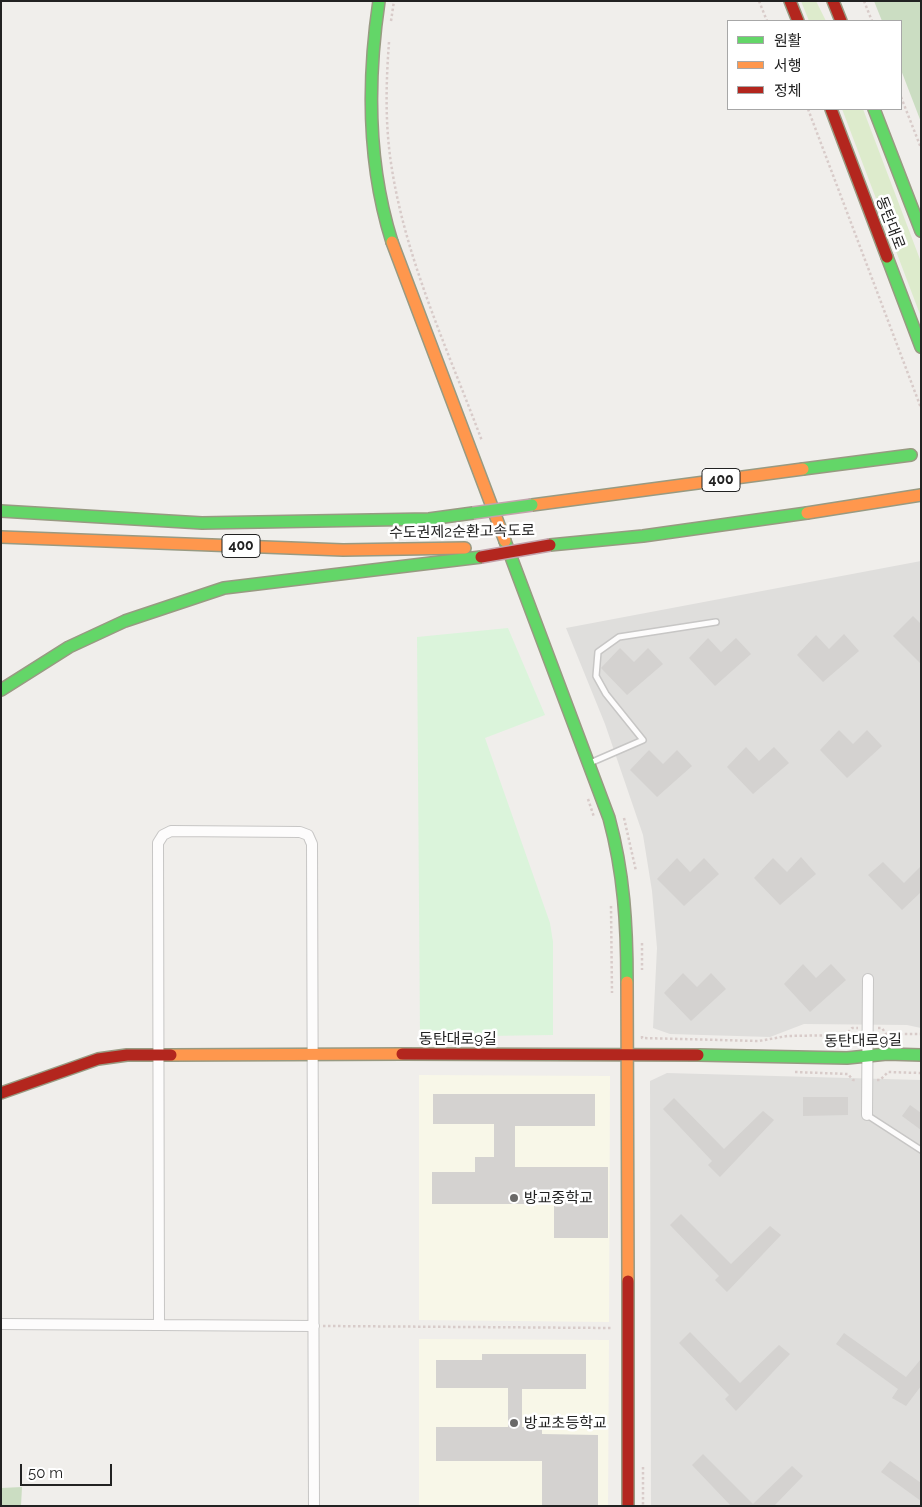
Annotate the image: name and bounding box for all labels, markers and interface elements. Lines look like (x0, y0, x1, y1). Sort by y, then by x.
legend (727, 20, 902, 110)
text: 원활 (774, 32, 802, 50)
text: 서행 (774, 57, 802, 75)
text: 정체 (774, 82, 802, 100)
street label: 동탄대로 (872, 194, 908, 252)
road number: 400 (702, 468, 740, 492)
street label: 수도권제2순환고속도로 (389, 522, 535, 542)
road number: 400 (222, 534, 260, 558)
street label: 동탄대로9길 (419, 1030, 497, 1048)
street label: 동탄대로9길 (824, 1031, 902, 1051)
place label: 방교중학교 (524, 1189, 593, 1207)
marker: 방교중학교 (508, 1192, 520, 1204)
place label: 방교초등학교 (524, 1414, 607, 1432)
marker: 방교초등학교 (508, 1417, 520, 1429)
scale bar (22, 1454, 115, 1486)
text: 50 m (28, 1464, 63, 1482)

